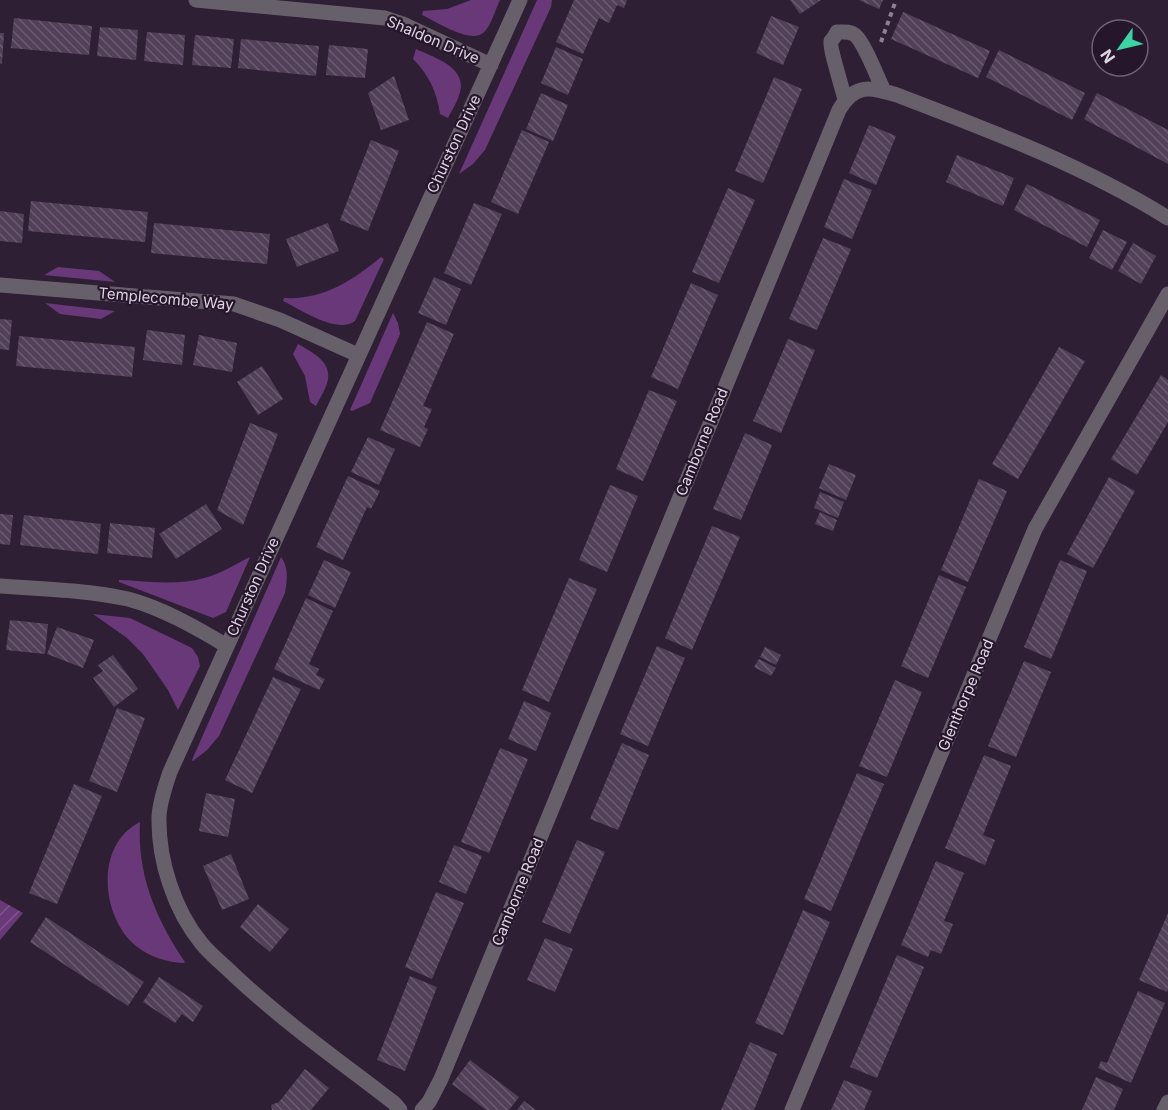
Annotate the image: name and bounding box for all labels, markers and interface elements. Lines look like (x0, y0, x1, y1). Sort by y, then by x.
street label: Shaldon Drive (384, 11, 482, 68)
north arrow (1090, 18, 1150, 78)
text: N (1096, 46, 1119, 67)
street label: Churston Drive (422, 92, 485, 196)
street label: Templecombe Way (98, 283, 235, 314)
street label: Camborne Road (671, 385, 732, 498)
street label: Churston Drive (222, 534, 283, 639)
street label: Glenthorpe Road (933, 636, 998, 753)
street label: Camborne Road (487, 835, 548, 948)

